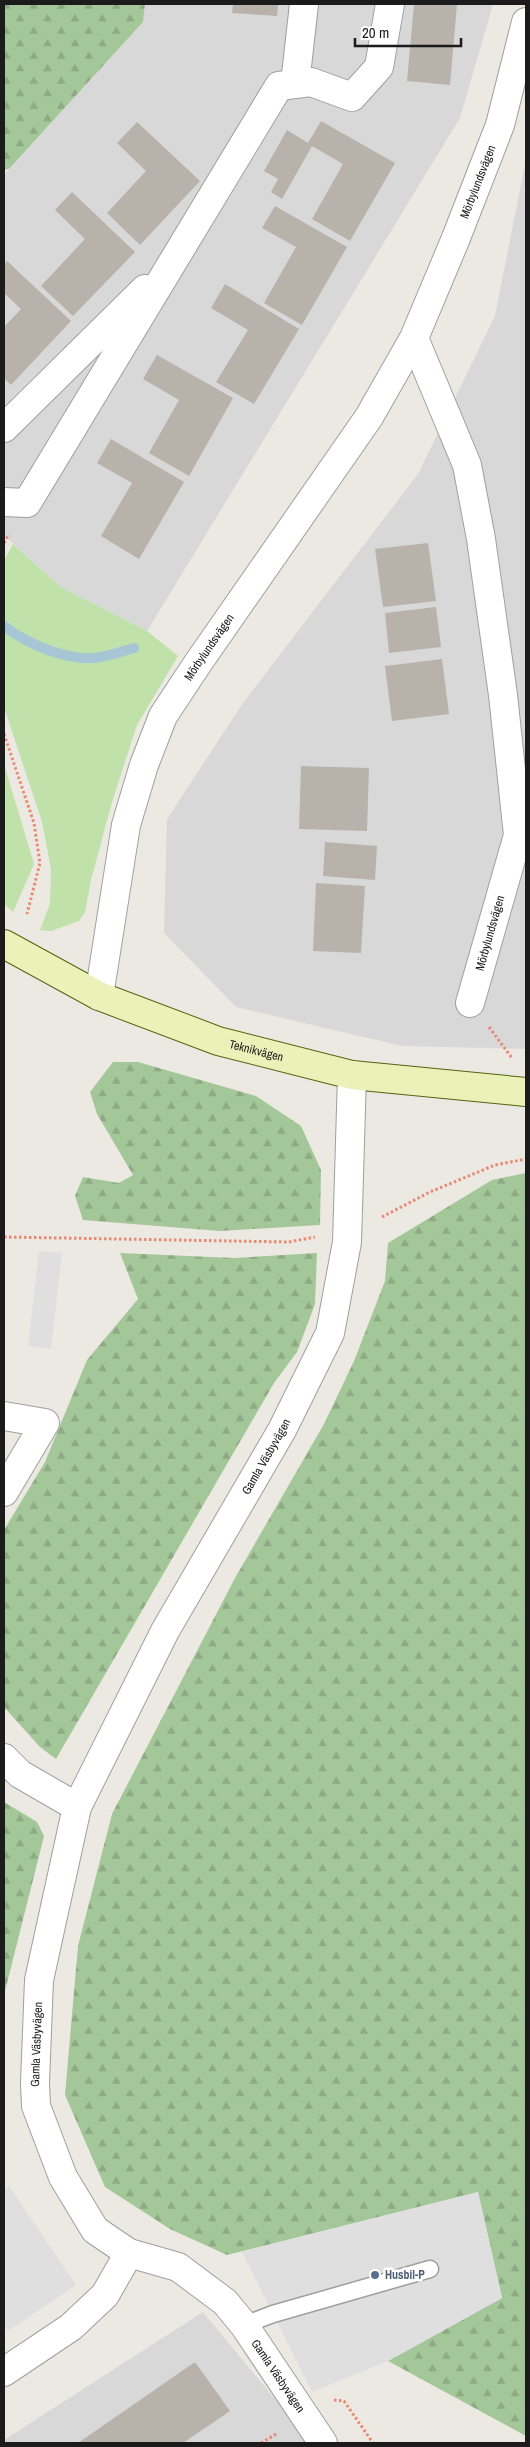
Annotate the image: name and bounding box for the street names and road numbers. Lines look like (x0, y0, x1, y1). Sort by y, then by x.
street label: Mörbylundsvägen (456, 143, 499, 221)
street label: Mörbylundsvägen (180, 611, 238, 684)
street label: Mörbylundsvägen (472, 893, 508, 973)
street label: Teknikvägen (227, 1036, 285, 1065)
street label: Gamla Väsbyvägen (238, 1416, 294, 1498)
street label: Gamla Väsbyvägen (27, 2001, 46, 2087)
street label: Gamla Väsbyvägen (248, 2336, 308, 2416)

